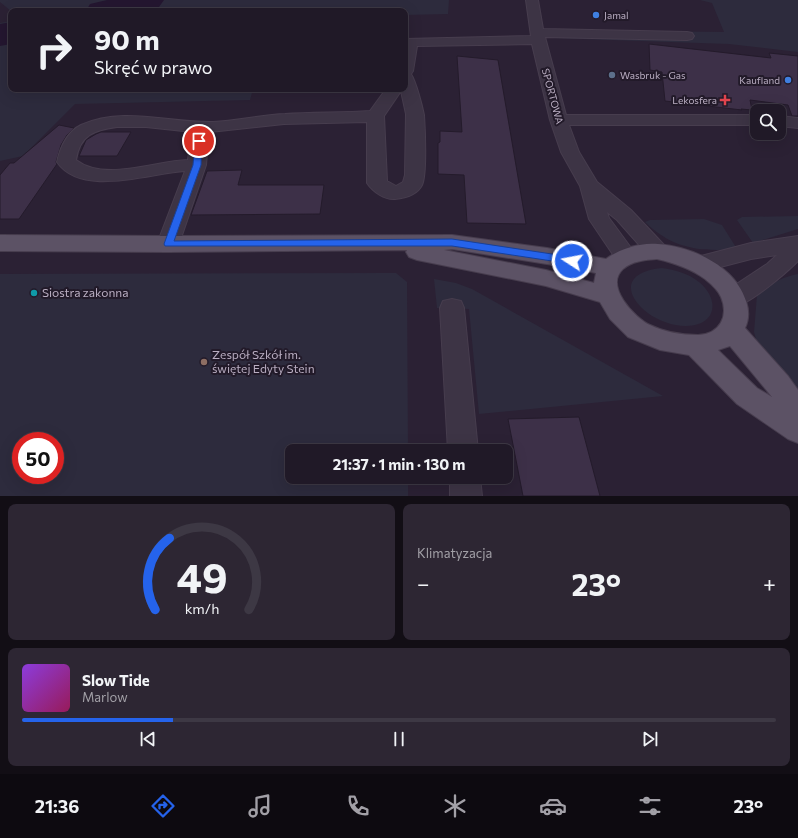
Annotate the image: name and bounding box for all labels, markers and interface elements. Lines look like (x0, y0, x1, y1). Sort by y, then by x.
place label: Jamal (604, 9, 629, 21)
marker: Jamal (591, 10, 601, 20)
text: 90 m (94, 22, 160, 56)
icon: right (28, 24, 80, 76)
text: Skręć w prawo (94, 56, 213, 78)
street label: SPORTOWA (540, 67, 566, 125)
place label: Wasbruk - Gas (620, 69, 686, 81)
marker: Wasbruk - Gas (607, 70, 617, 80)
place label: Kaufland (739, 74, 780, 86)
marker: Kaufland (783, 75, 793, 85)
place label: Lekosfera (672, 94, 717, 106)
marker: Lekosfera (720, 95, 730, 105)
map controls (750, 104, 786, 140)
button: search (750, 104, 786, 140)
pin (182, 124, 216, 158)
icon: arrive (188, 130, 210, 152)
position arrow (551, 240, 593, 282)
place label: Siostra zakonna (42, 285, 128, 299)
marker: Siostra zakonna (29, 288, 39, 298)
place label: Zespół Szkół im. świętej Edyty Stein (212, 347, 315, 375)
marker: Zespół Szkół im. świętej Edyty Stein (199, 357, 209, 367)
speed limit sign: 50 (12, 432, 64, 484)
text: 21:37 · 1 min · 130 m (333, 455, 465, 473)
text: Klimatyzacja (417, 545, 492, 561)
text: 49 (176, 551, 227, 602)
text: 23° (572, 565, 621, 602)
text: − (417, 570, 430, 597)
text: + (763, 570, 776, 597)
text: km/h (184, 599, 219, 617)
text: Slow Tide (82, 671, 150, 689)
text: Marlow (82, 689, 128, 705)
icon: previous (137, 728, 159, 750)
icon: pause (388, 728, 410, 750)
icon: next (639, 728, 661, 750)
icon: directions (149, 792, 177, 820)
icon: music (246, 792, 274, 820)
icon: phone (344, 792, 372, 820)
icon: climate (441, 792, 469, 820)
icon: car (539, 792, 567, 820)
icon: filters (636, 792, 664, 820)
text: 21:36 (35, 795, 79, 817)
text: 23° (734, 795, 763, 817)

